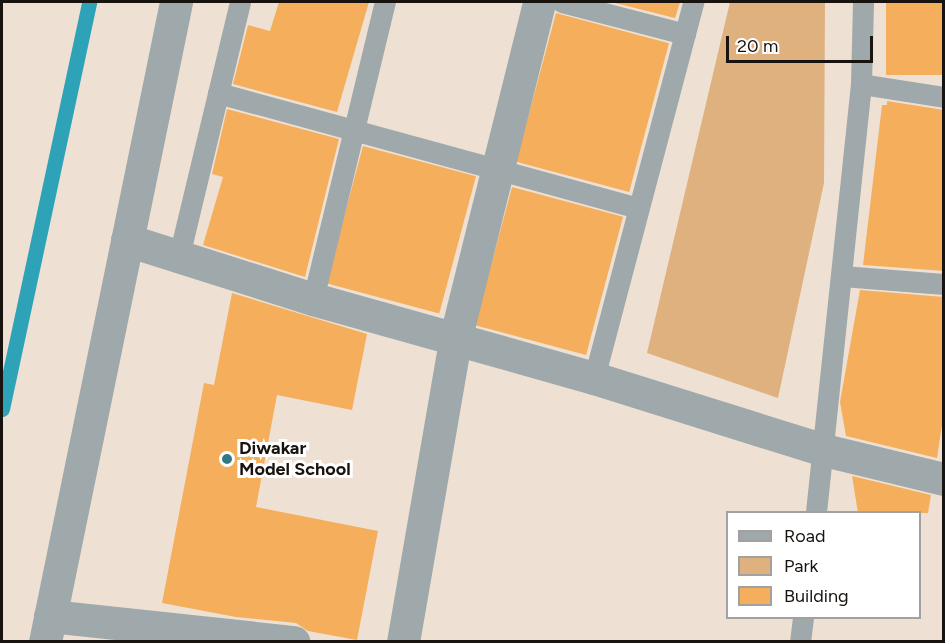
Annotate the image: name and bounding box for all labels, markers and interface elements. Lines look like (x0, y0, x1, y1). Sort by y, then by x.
scale bar (729, 24, 876, 62)
text: 20 m (737, 35, 778, 57)
place label: Diwakar Model School (239, 438, 351, 480)
marker: Diwakar Model School (220, 452, 234, 466)
legend (726, 511, 921, 619)
text: Road (784, 525, 825, 547)
text: Park (784, 555, 818, 577)
text: Building (784, 585, 849, 607)

